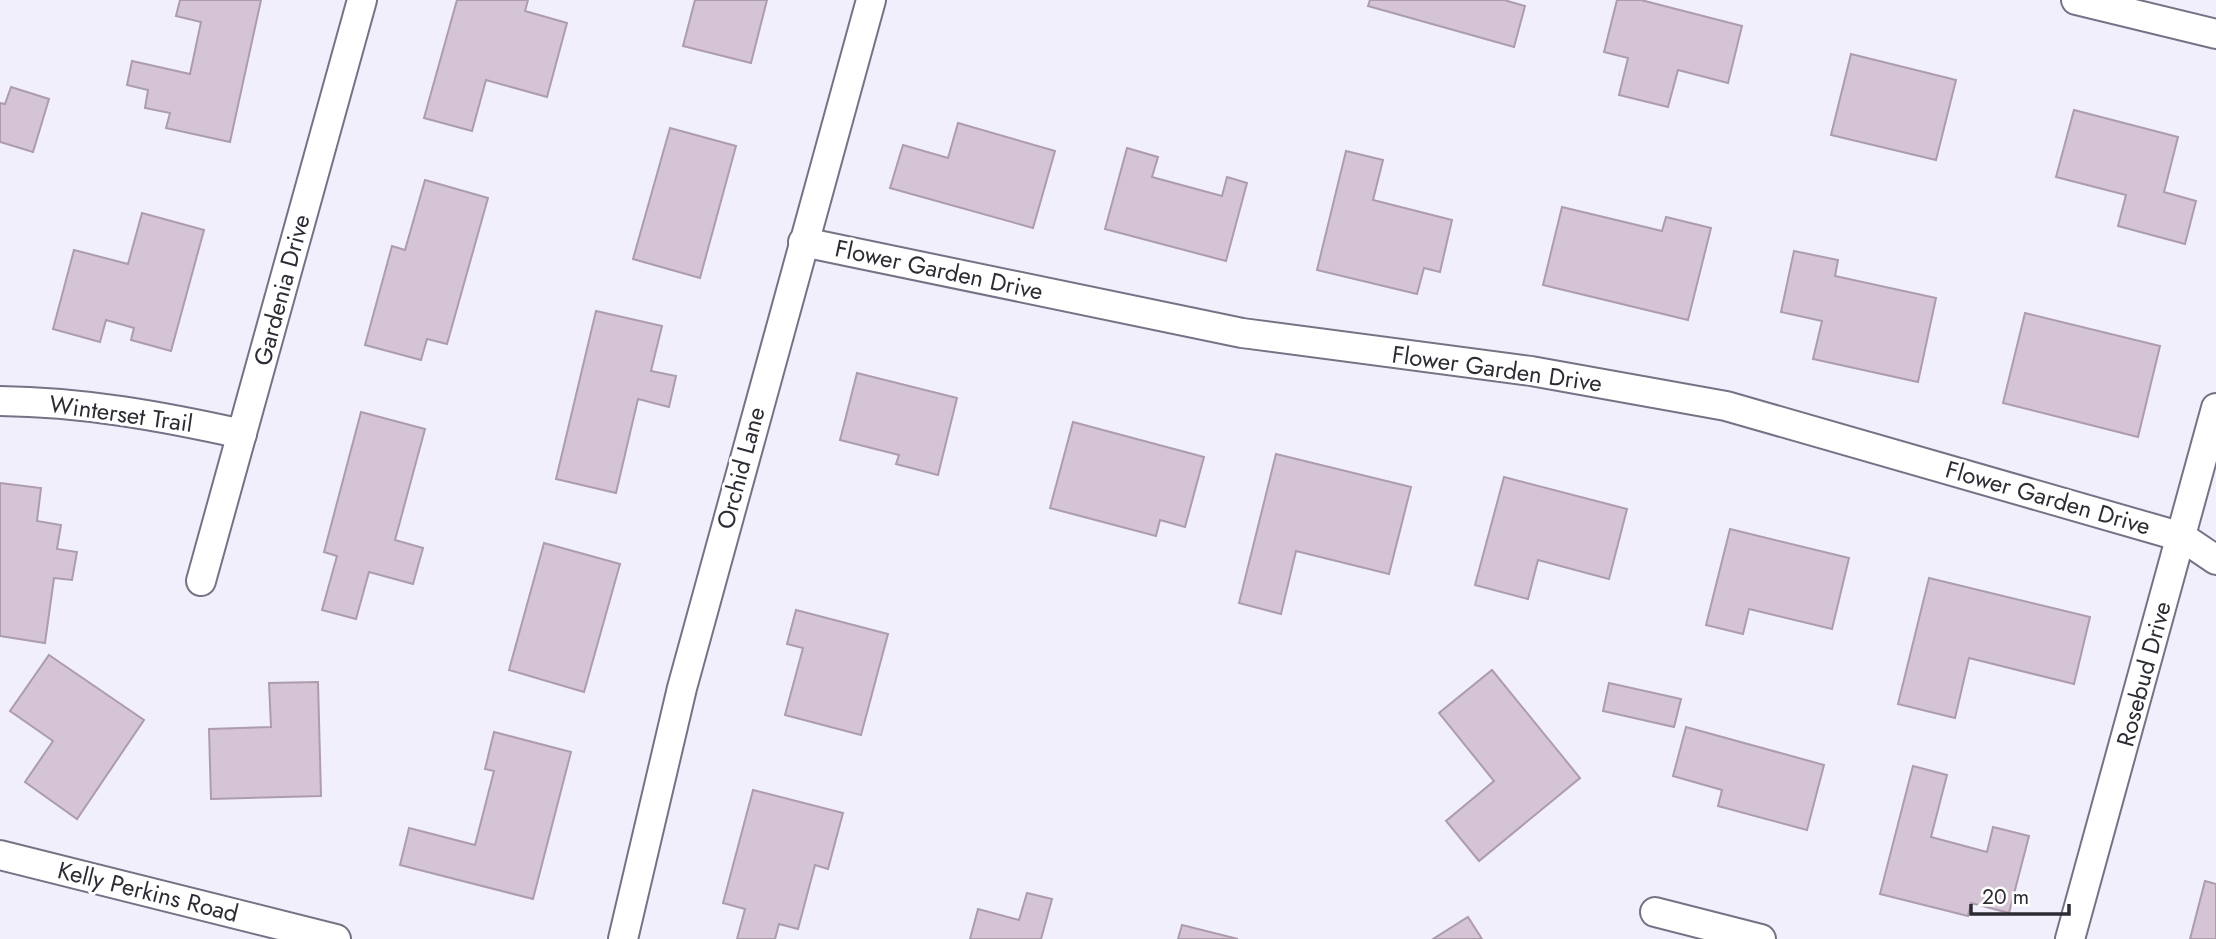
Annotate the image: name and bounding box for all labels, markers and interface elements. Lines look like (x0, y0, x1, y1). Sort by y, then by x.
street label: Gardenia Drive (245, 210, 319, 369)
street label: Flower Garden Drive (832, 230, 1046, 309)
street label: Flower Garden Drive (1390, 336, 1604, 401)
street label: Winterset Trail (47, 386, 195, 441)
street label: Orchid Lane (707, 403, 774, 533)
street label: Flower Garden Drive (1942, 452, 2155, 544)
street label: Rosebud Drive (2107, 597, 2180, 750)
street label: Kelly Perkins Road (54, 852, 242, 931)
scale bar (1971, 872, 2069, 916)
text: 20 m (1982, 882, 2029, 912)

